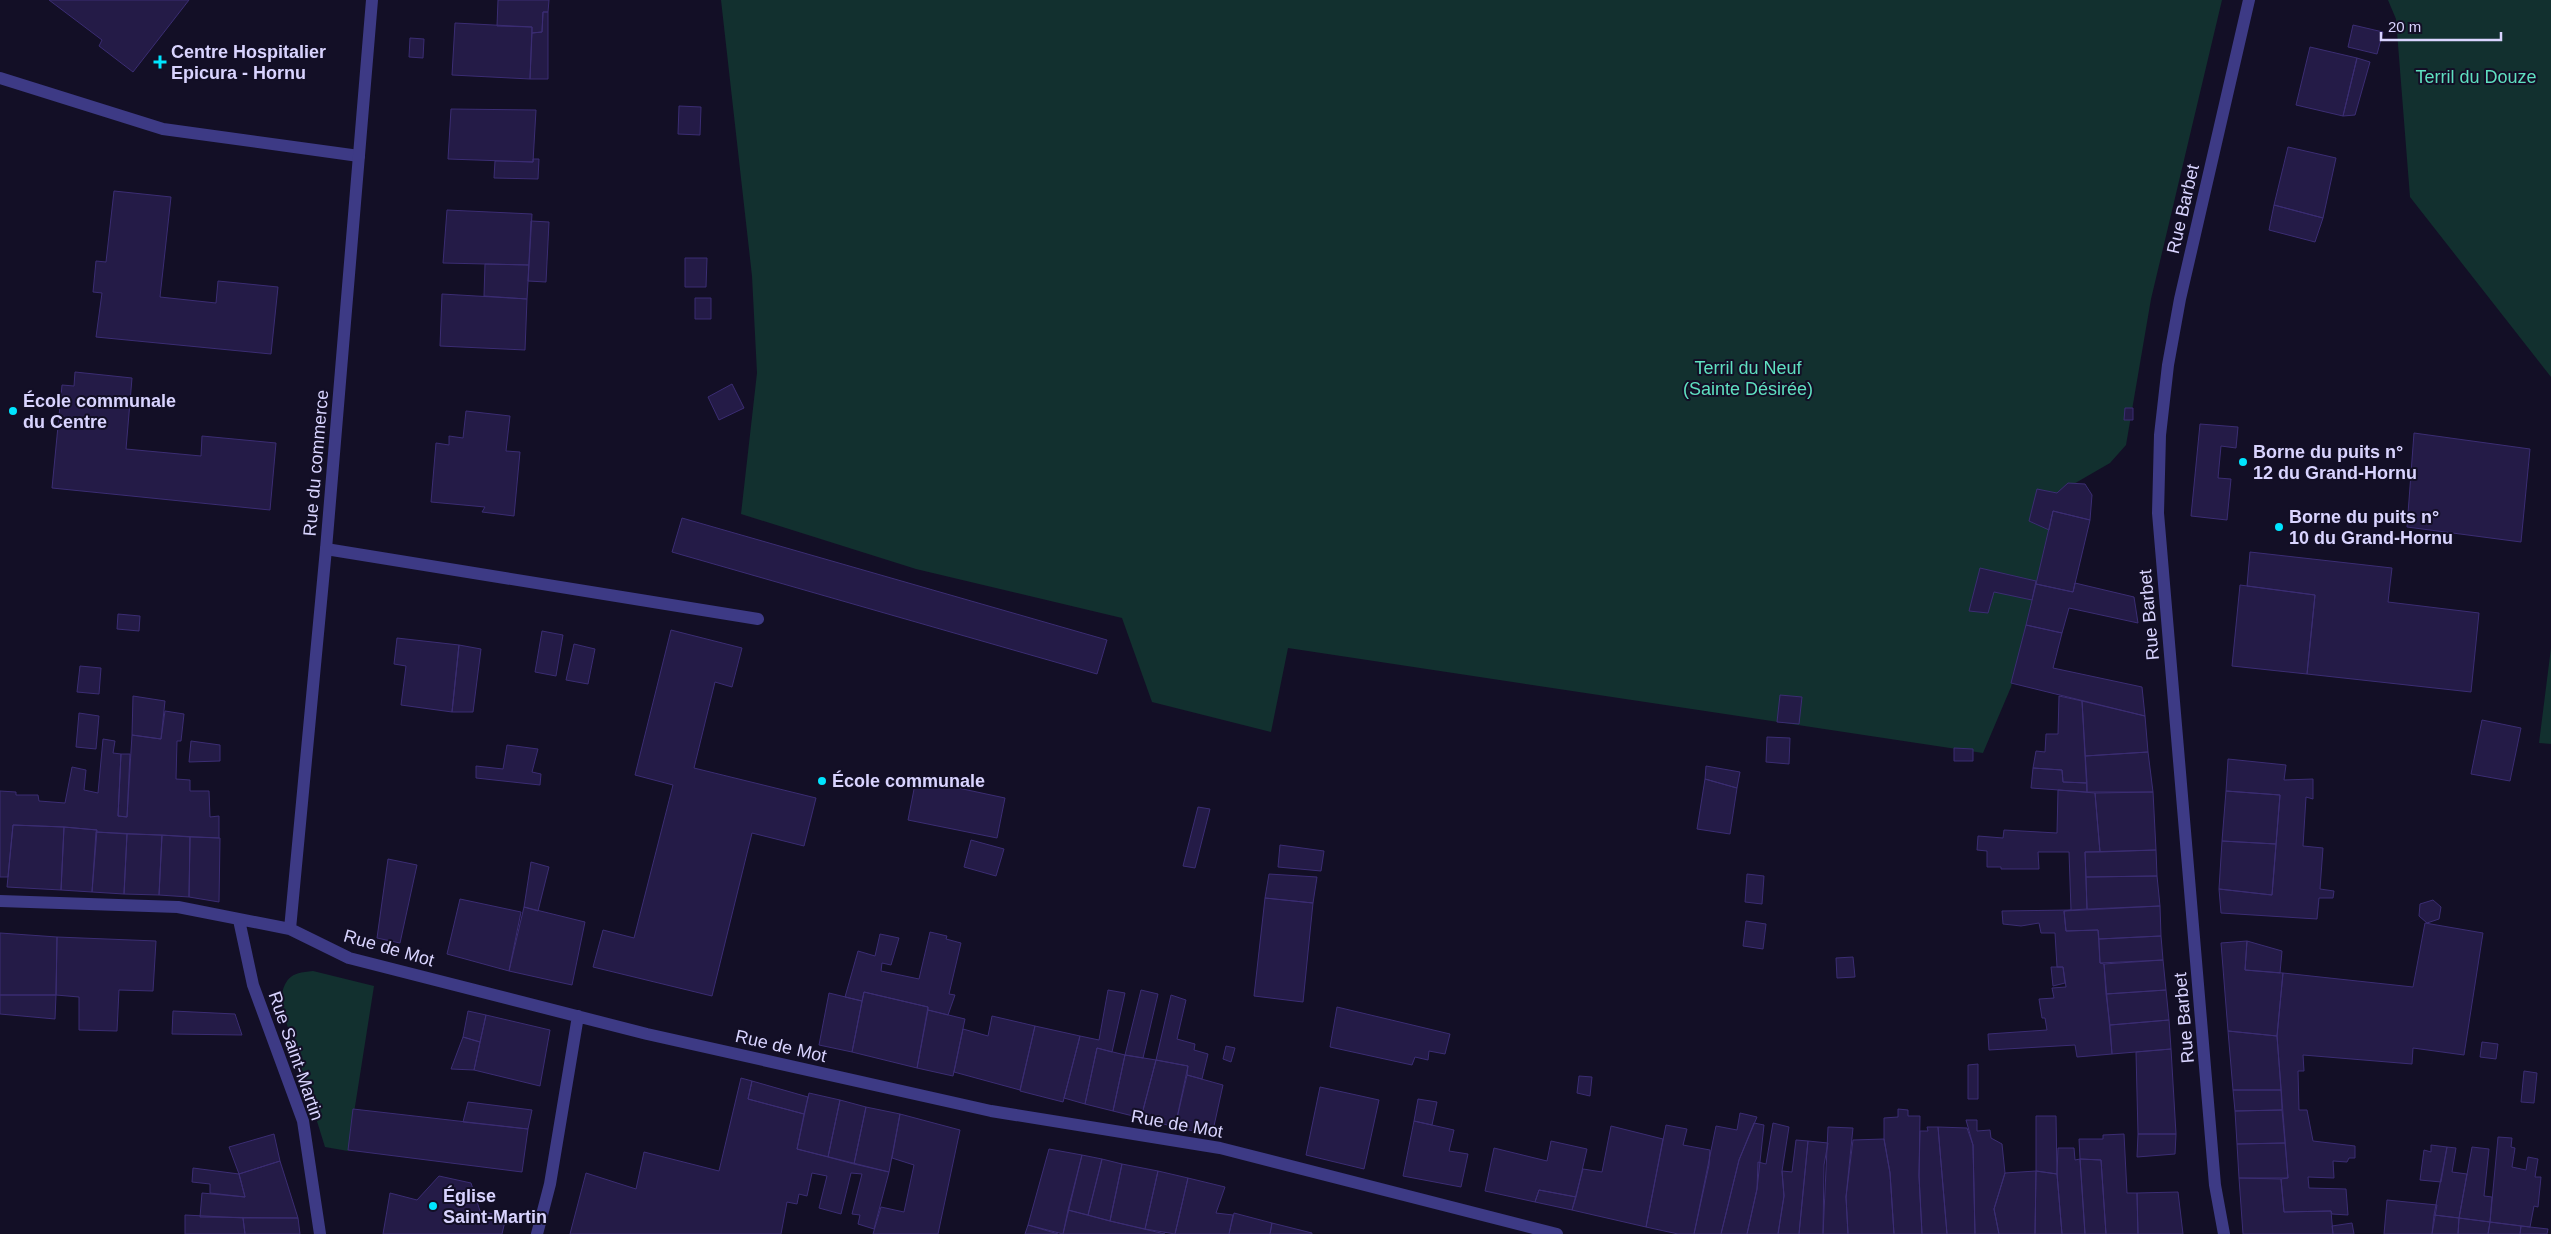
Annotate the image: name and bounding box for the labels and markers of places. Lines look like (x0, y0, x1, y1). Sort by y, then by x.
place label: Centre Hospitalier Epicura - Hornu (171, 42, 326, 83)
marker: Centre Hospitalier Epicura - Hornu (153, 55, 167, 69)
place label: École communale du Centre (23, 390, 176, 432)
marker: École communale du Centre (7, 405, 19, 417)
place label: Borne du puits n° 12 du Grand-Hornu (2253, 442, 2417, 483)
marker: Borne du puits n° 12 du Grand-Hornu (2237, 456, 2249, 468)
place label: Borne du puits n° 10 du Grand-Hornu (2289, 507, 2453, 548)
marker: Borne du puits n° 10 du Grand-Hornu (2273, 521, 2285, 533)
place label: École communale (832, 770, 985, 791)
marker: École communale (816, 775, 828, 787)
place label: Église Saint-Martin (443, 1185, 547, 1227)
marker: Église Saint-Martin (427, 1200, 439, 1212)

